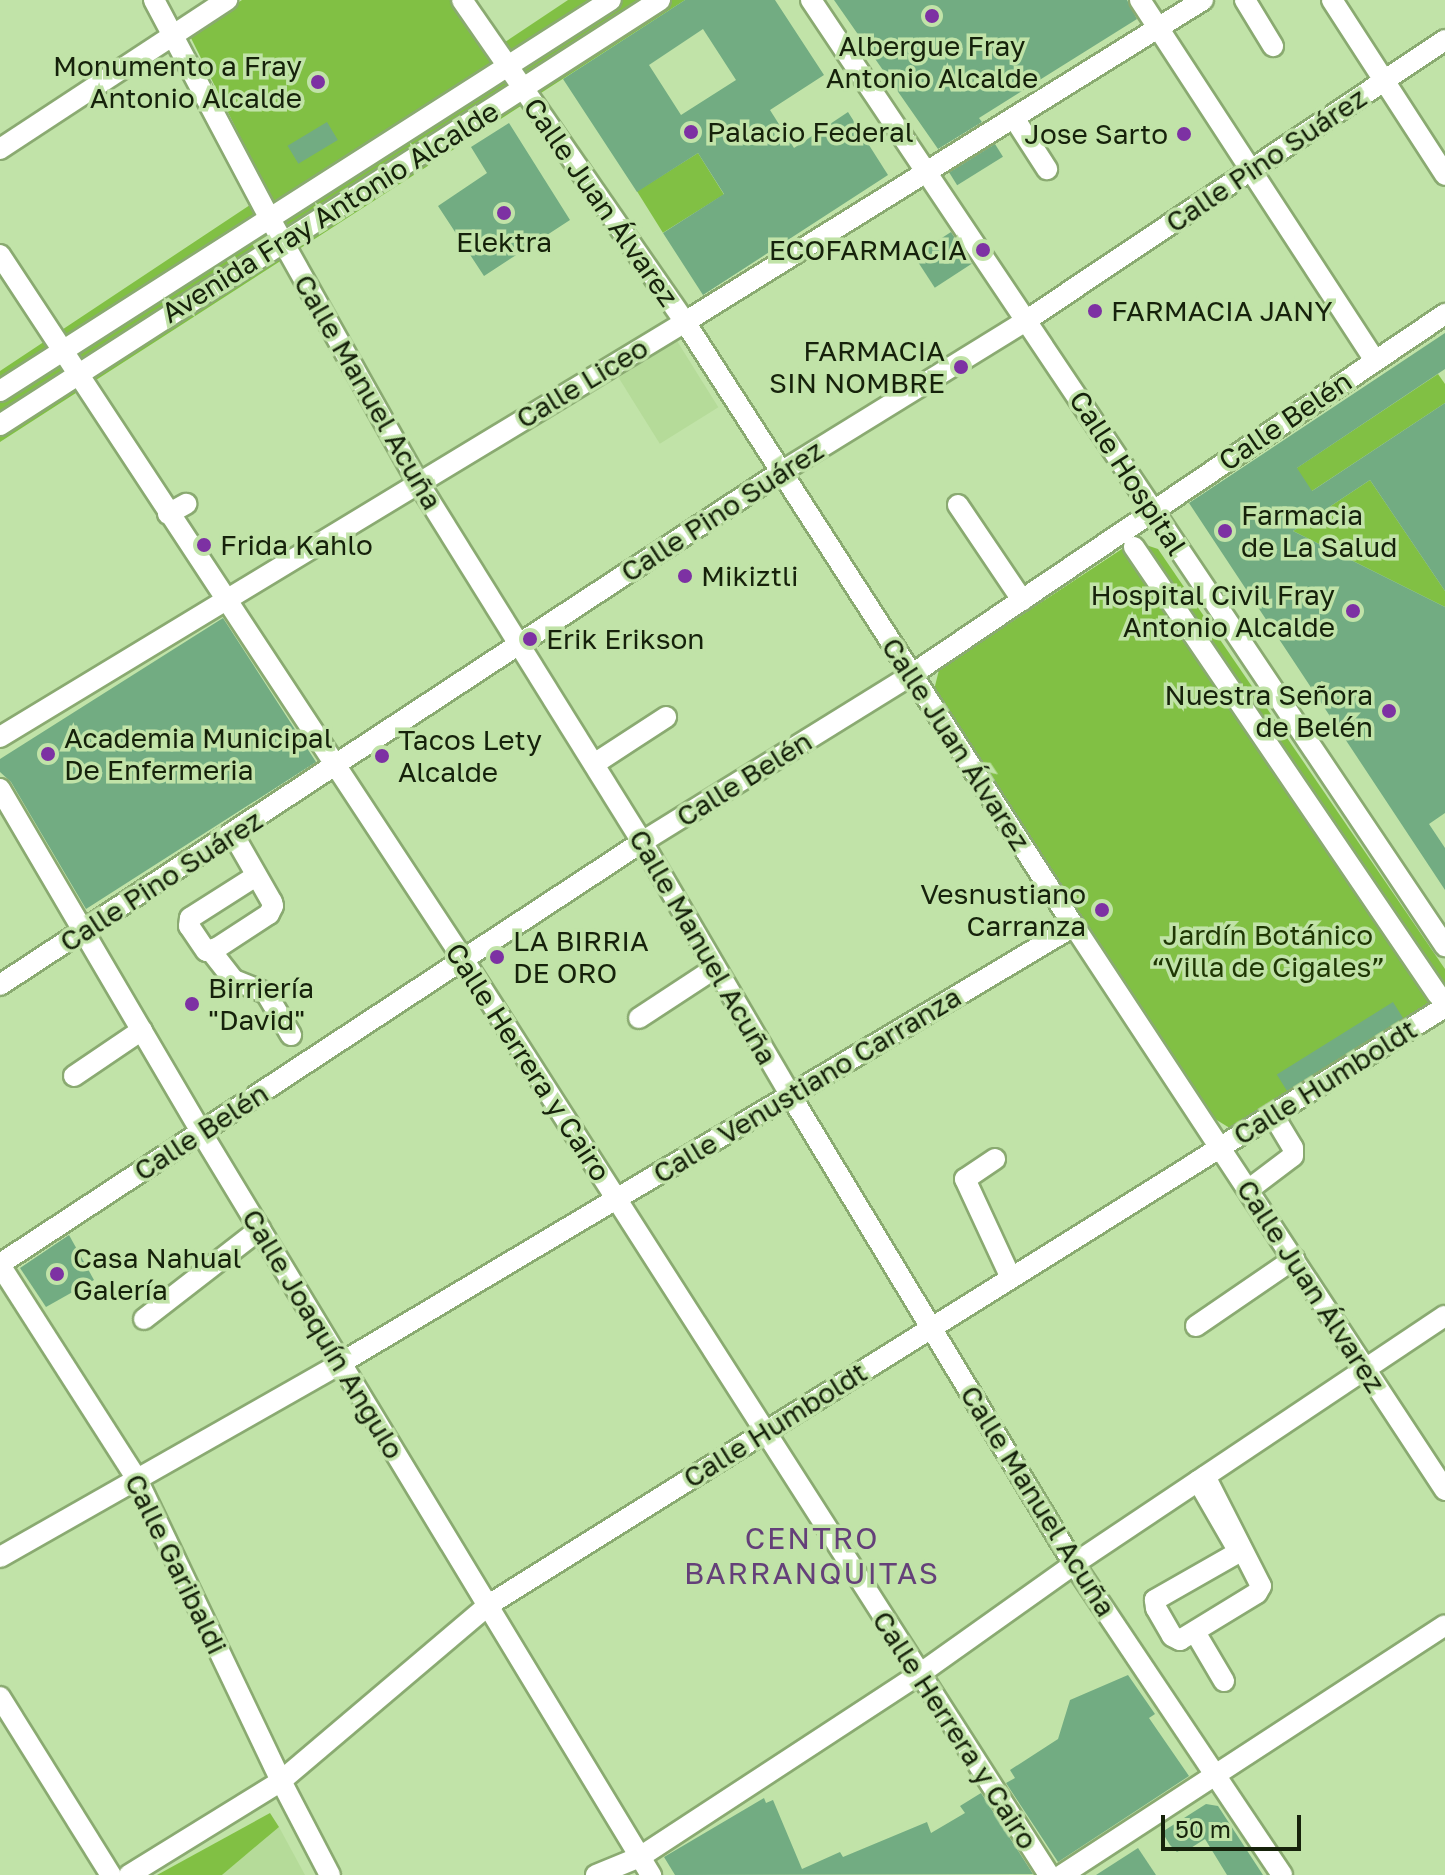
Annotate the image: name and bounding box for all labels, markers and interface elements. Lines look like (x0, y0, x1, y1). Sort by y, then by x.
marker: Albergue Fray Antonio Alcalde (923, 7, 941, 25)
place label: Albergue Fray Antonio Alcalde (826, 29, 1038, 95)
place label: Monumento a Fray Antonio Alcalde (53, 49, 302, 115)
marker: Monumento a Fray Antonio Alcalde (309, 73, 327, 91)
street label: Calle Pino Suárez (1159, 81, 1373, 239)
street label: Calle Juan Álvarez (516, 91, 686, 313)
street label: Avenida Fray Antonio Alcalde (155, 94, 505, 330)
place label: Palacio Federal (707, 115, 914, 149)
place label: Jose Sarto (1024, 117, 1168, 151)
marker: Palacio Federal (682, 123, 700, 141)
marker: Jose Sarto (1175, 125, 1193, 143)
marker: Elektra (495, 204, 513, 222)
place label: Elektra (456, 225, 552, 259)
place label: ECOFARMACIA (769, 233, 967, 267)
marker: ECOFARMACIA (974, 241, 992, 259)
street label: Calle Manuel Acuña (287, 269, 449, 515)
place label: FARMACIA JANY (1111, 294, 1332, 328)
marker: FARMACIA JANY (1086, 302, 1104, 320)
street label: Calle Liceo (510, 331, 654, 435)
place label: FARMACIA SIN NOMBRE (769, 334, 945, 400)
marker: FARMACIA SIN NOMBRE (952, 358, 970, 376)
street label: Calle Belén (1212, 364, 1358, 478)
street label: Calle Hospital (1062, 384, 1194, 562)
street label: Calle Pino Suárez (615, 433, 829, 589)
place label: Farmacia de La Salud (1241, 498, 1397, 564)
marker: Farmacia de La Salud (1216, 522, 1234, 540)
place label: Frida Kahlo (220, 528, 373, 562)
marker: Frida Kahlo (195, 536, 213, 554)
place label: Mikiztli (701, 559, 798, 593)
marker: Mikiztli (676, 567, 694, 585)
place label: Hospital Civil Fray Antonio Alcalde (1090, 578, 1335, 644)
marker: Hospital Civil Fray Antonio Alcalde (1342, 600, 1364, 622)
place label: Erik Erikson (546, 622, 705, 656)
marker: Erik Erikson (521, 630, 539, 648)
street label: Calle Juan Álvarez (875, 631, 1037, 857)
place label: Nuestra Señora de Belén (1164, 678, 1373, 744)
marker: Nuestra Señora de Belén (1380, 702, 1398, 720)
place label: Academia Municipal De Enfermeria (64, 721, 333, 787)
place label: Tacos Lety Alcalde (398, 723, 542, 789)
street label: Calle Belén (670, 724, 818, 834)
marker: Academia Municipal De Enfermeria (39, 745, 57, 763)
marker: Tacos Lety Alcalde (373, 747, 391, 765)
street label: Calle Pino Suárez (54, 803, 268, 959)
street label: Calle Manuel Acuña (622, 824, 784, 1070)
place label: Vesnustiano Carranza (920, 877, 1086, 943)
marker: Vesnustiano Carranza (1093, 901, 1111, 919)
park label: Jardín Botánico “Villa de Cigales” (1151, 918, 1385, 984)
place label: LA BIRRIA DE ORO (513, 924, 649, 990)
street label: Calle Herrera y Cairo (438, 937, 618, 1187)
marker: LA BIRRIA DE ORO (488, 948, 506, 966)
place label: Birriería "David" (208, 971, 314, 1037)
street label: Calle Venustiano Carranza (647, 980, 967, 1190)
marker: Birriería "David" (183, 995, 201, 1013)
street label: Calle Humboldt (1227, 1012, 1423, 1152)
street label: Calle Belén (128, 1076, 274, 1188)
street label: Calle Juan Álvarez (1230, 1173, 1392, 1399)
street label: Calle Joaquín Angulo (235, 1203, 411, 1465)
place label: Casa Nahual Galería (73, 1241, 242, 1307)
marker: Casa Nahual Galería (48, 1265, 66, 1283)
street label: Calle Humboldt (677, 1355, 873, 1495)
street label: Calle Manuel Acuña (953, 1379, 1123, 1623)
street label: Calle Garibaldi (118, 1468, 234, 1660)
district label: CENTRO BARRANQUITAS (684, 1520, 940, 1590)
street label: Calle Herrera y Cairo (865, 1605, 1045, 1855)
scale bar (1165, 1799, 1305, 1849)
text: 50 m (1175, 1814, 1231, 1843)

